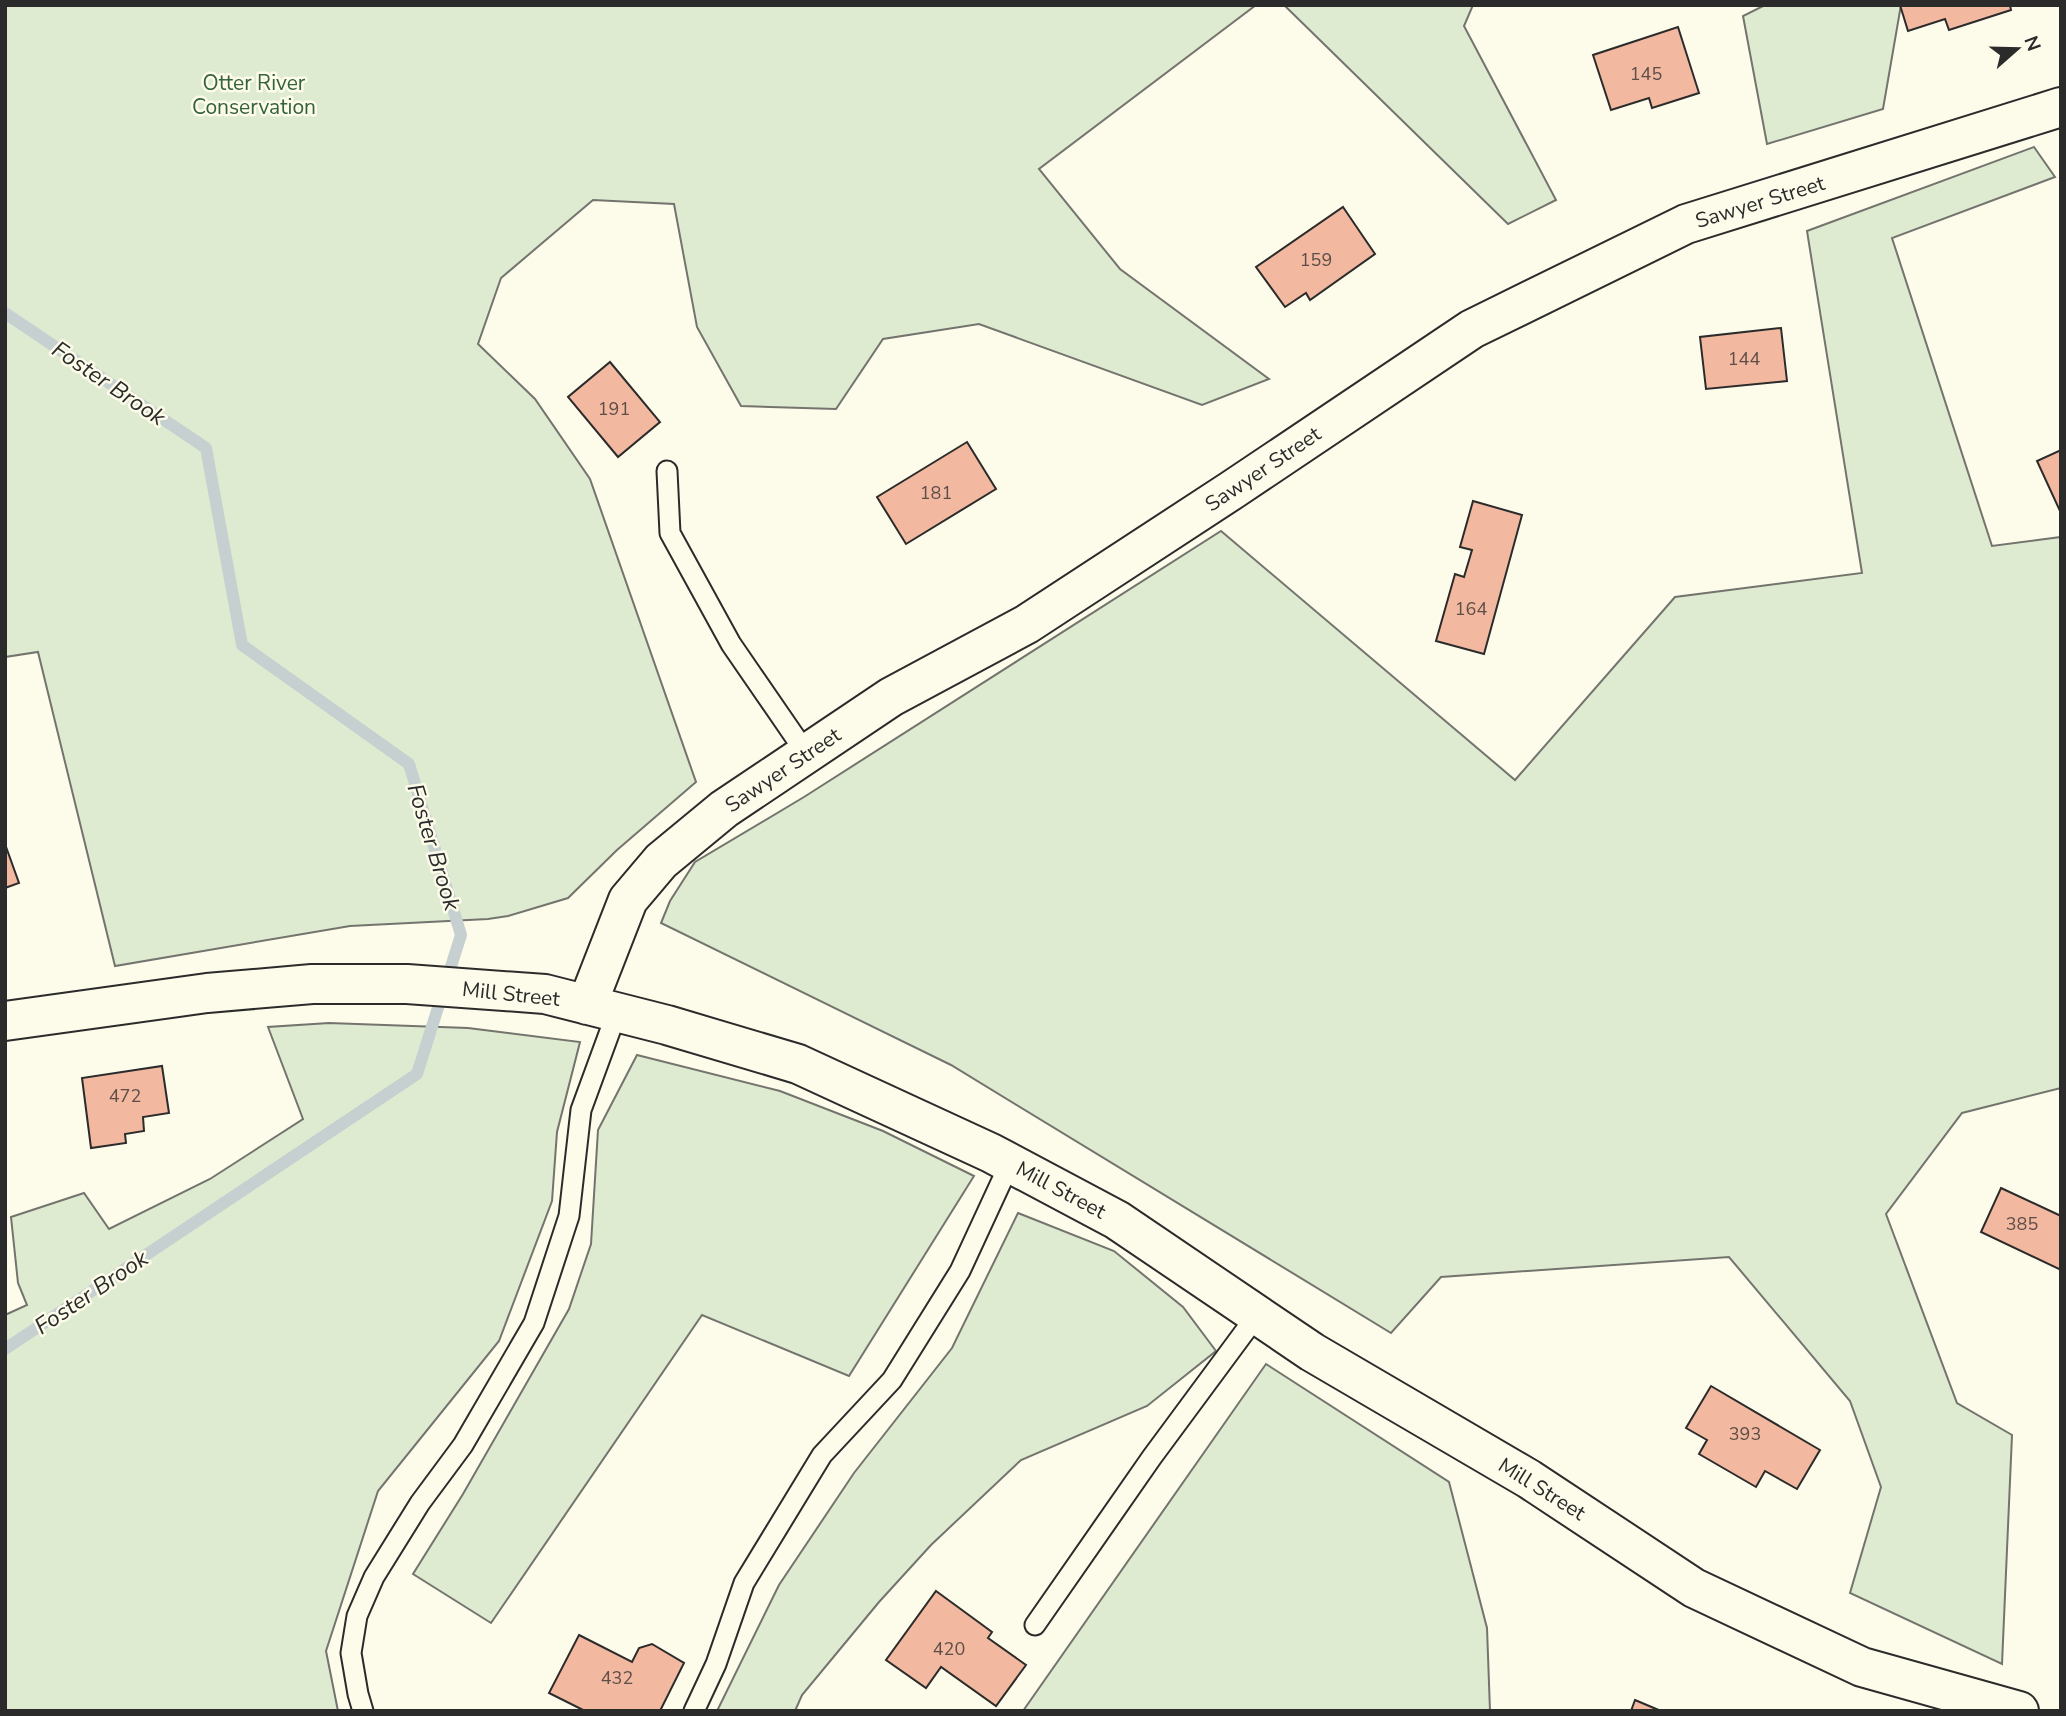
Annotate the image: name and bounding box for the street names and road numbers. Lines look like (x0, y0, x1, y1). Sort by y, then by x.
street label: Sawyer Street (1692, 169, 1829, 235)
street label: Sawyer Street (1200, 420, 1327, 518)
street label: Sawyer Street (720, 721, 847, 819)
street label: Mill Street (461, 975, 562, 1013)
street label: Mill Street (1011, 1155, 1111, 1226)
street label: Mill Street (1493, 1451, 1592, 1527)

